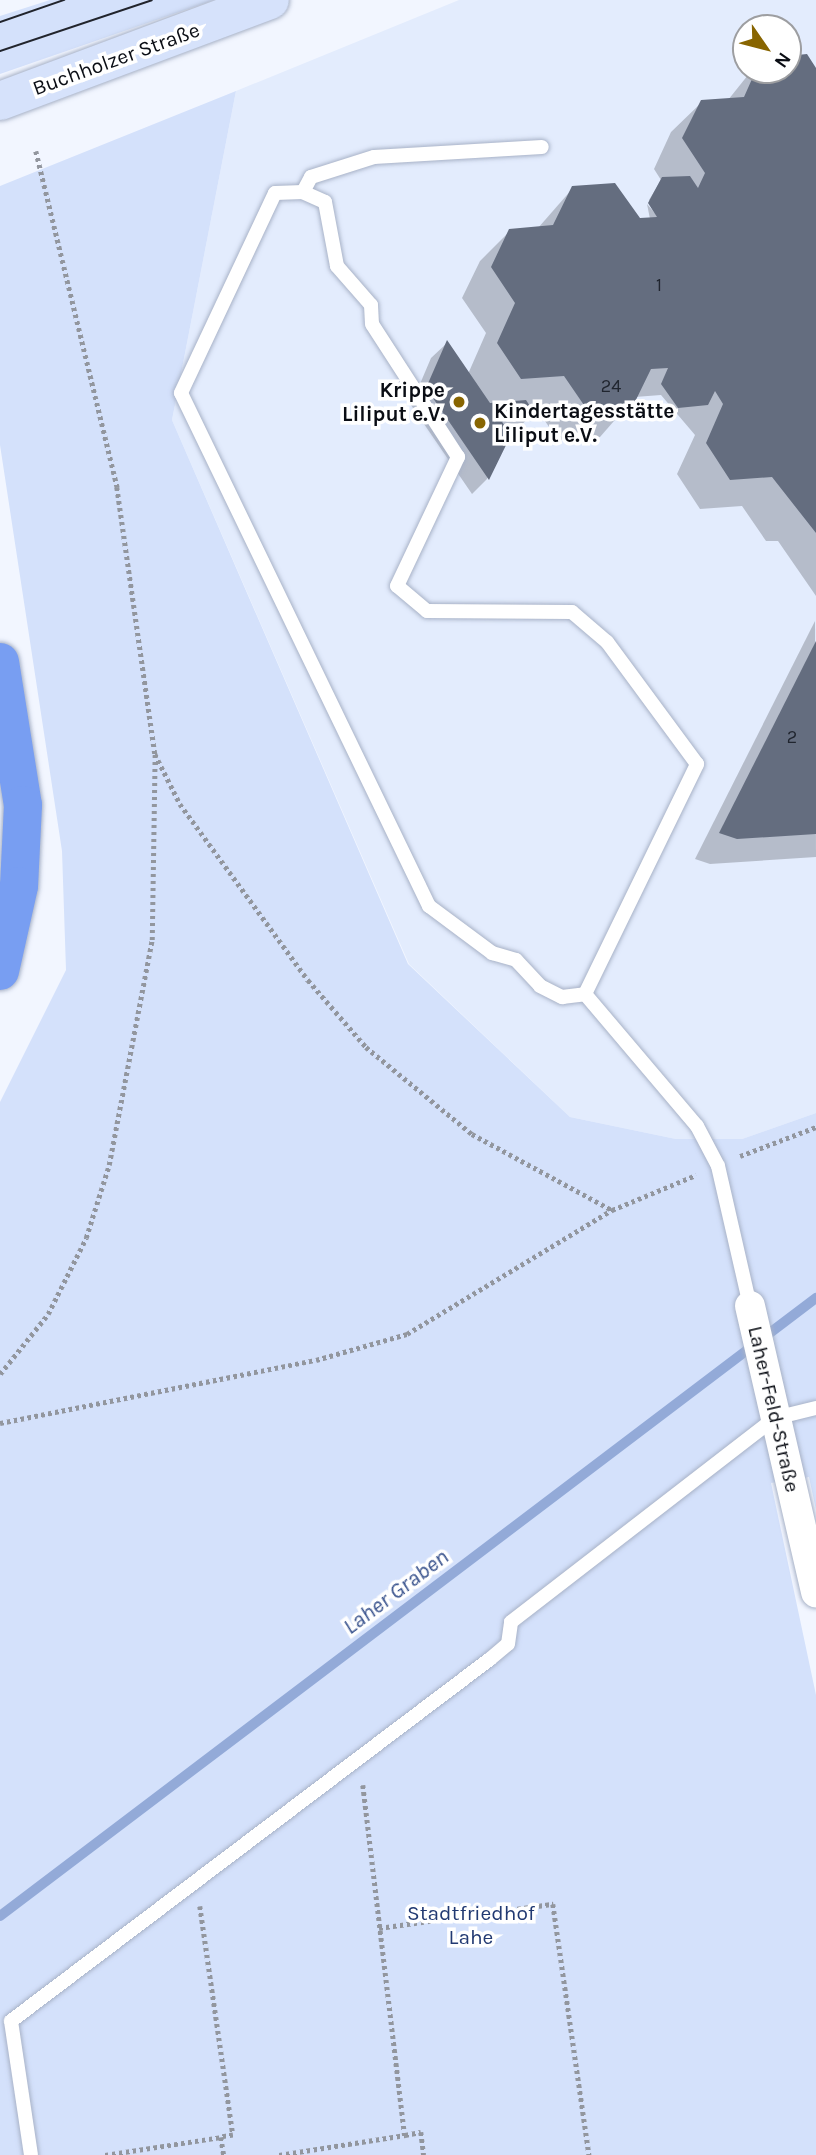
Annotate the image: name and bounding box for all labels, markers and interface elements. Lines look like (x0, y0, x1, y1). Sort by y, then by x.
north arrow (732, 14, 802, 84)
street label: Buchholzer Straße (29, 17, 203, 101)
text: N (770, 48, 795, 72)
house number: 1 (656, 274, 662, 296)
house number: 24 (601, 375, 621, 397)
place label: Krippe Liliput e.V. (342, 377, 445, 427)
marker: Krippe Liliput e.V. (451, 394, 467, 410)
place label: Kindertagesstätte Liliput e.V. (494, 398, 674, 448)
marker: Kindertagesstätte Liliput e.V. (472, 415, 488, 431)
house number: 2 (787, 726, 797, 748)
street label: Laher-Feld-Straße (743, 1323, 805, 1495)
water label: Laher Graben (338, 1543, 454, 1641)
park label: Stadtfriedhof Lahe (407, 1900, 535, 1950)

